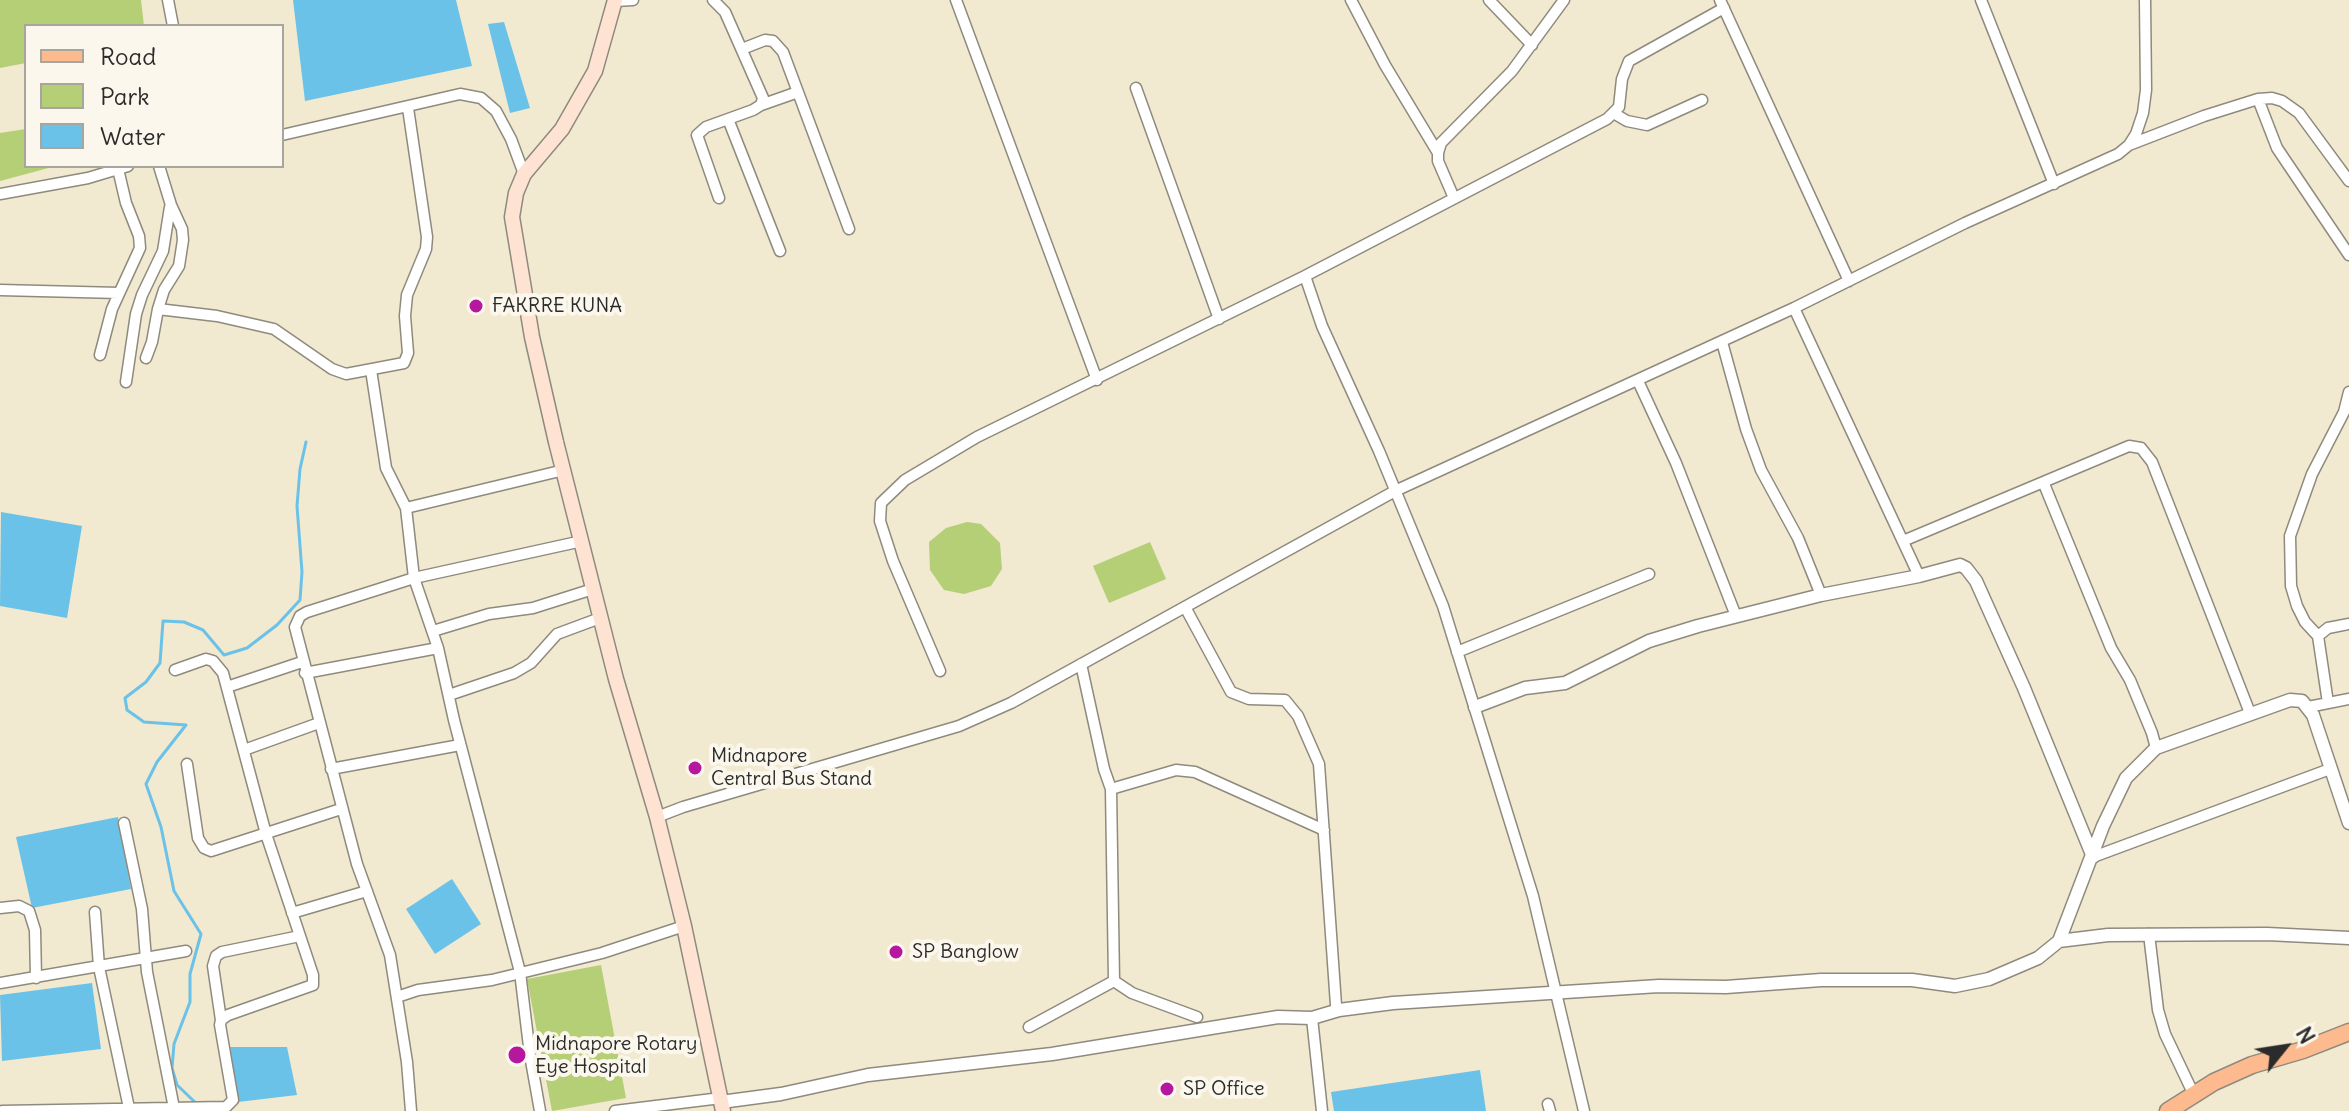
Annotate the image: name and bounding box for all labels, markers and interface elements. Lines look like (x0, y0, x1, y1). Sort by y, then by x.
legend (24, 24, 284, 168)
text: Road (100, 41, 156, 71)
text: Park (100, 81, 150, 111)
text: Water (100, 121, 165, 151)
place label: FAKRRE KUNA (492, 294, 622, 318)
marker: FAKRRE KUNA (467, 297, 485, 315)
place label: Midnapore Central Bus Stand (711, 744, 872, 791)
marker: Midnapore Central Bus Stand (686, 759, 704, 777)
place label: SP Banglow (912, 940, 1019, 964)
marker: SP Banglow (887, 943, 905, 961)
north arrow (2245, 1007, 2325, 1087)
text: N (2290, 1021, 2322, 1049)
place label: Midnapore Rotary Eye Hospital (535, 1032, 697, 1079)
marker: Midnapore Rotary Eye Hospital (506, 1044, 528, 1066)
place label: SP Office (1183, 1077, 1265, 1101)
marker: SP Office (1158, 1080, 1176, 1098)

